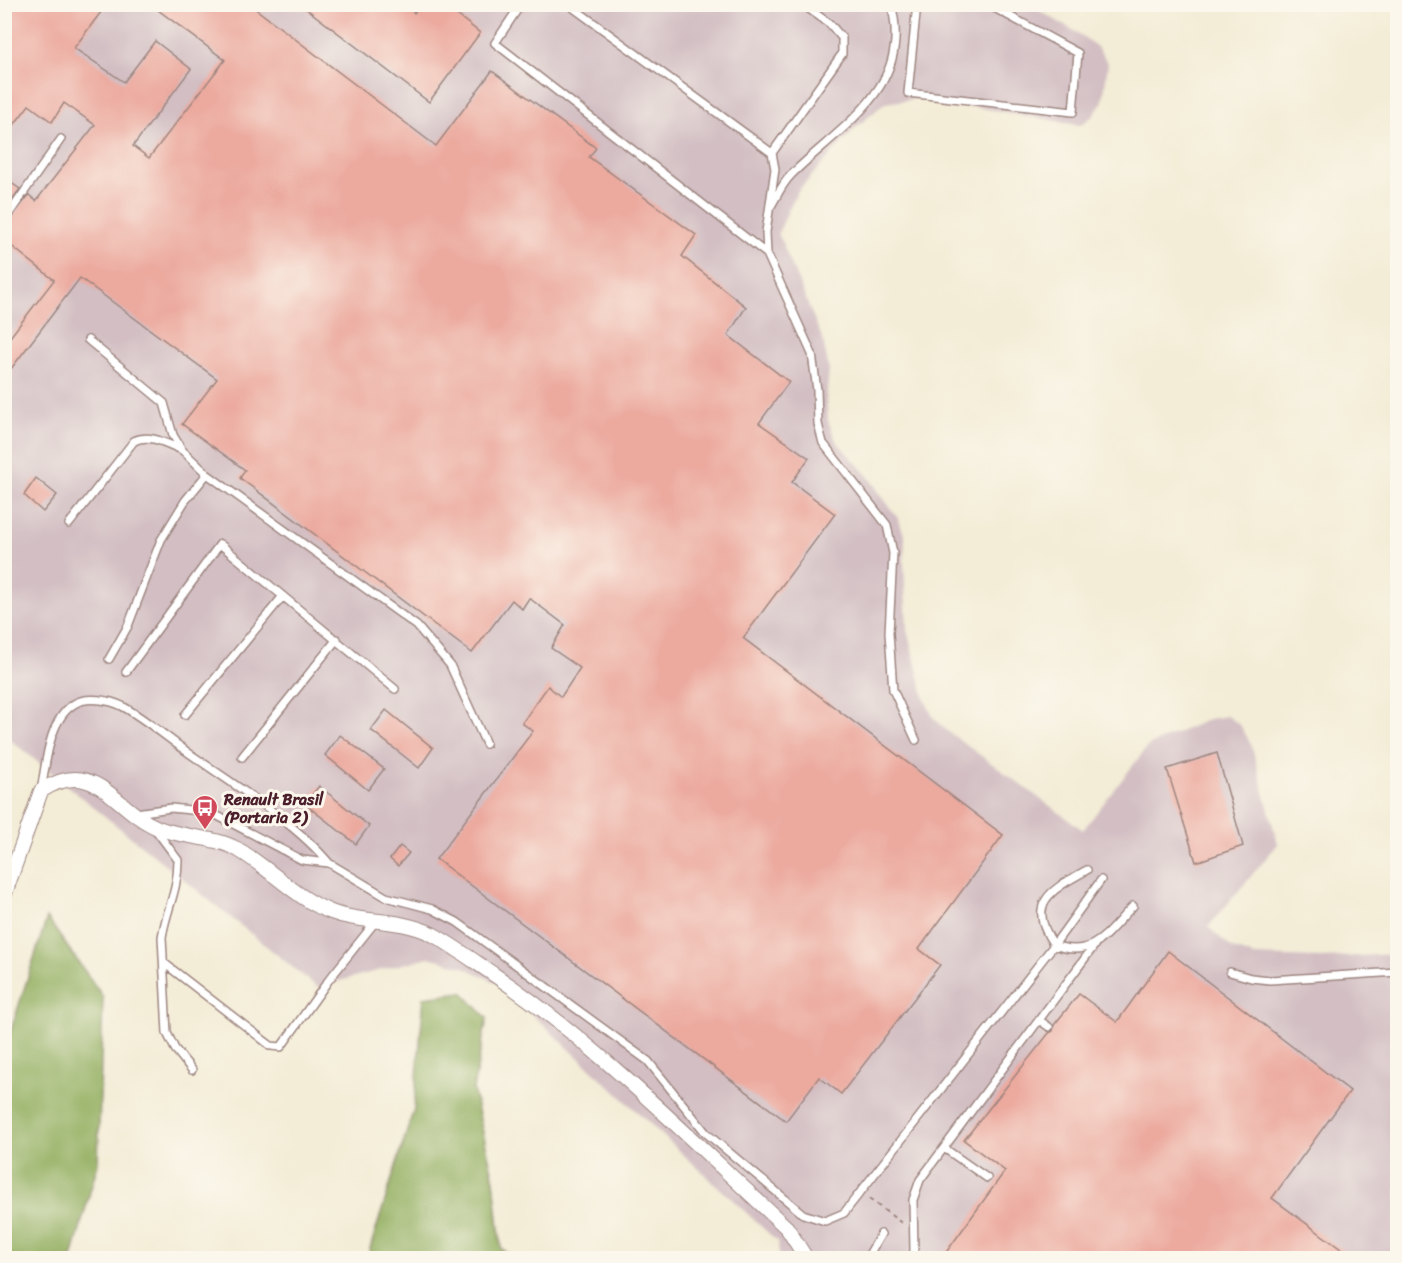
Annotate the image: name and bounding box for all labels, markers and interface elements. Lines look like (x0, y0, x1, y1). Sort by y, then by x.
place label: Renault Brasil (Portaria 2) (223, 785, 325, 832)
bus stop icon: Renault Brasil (Portaria 2) (190, 793, 220, 831)

